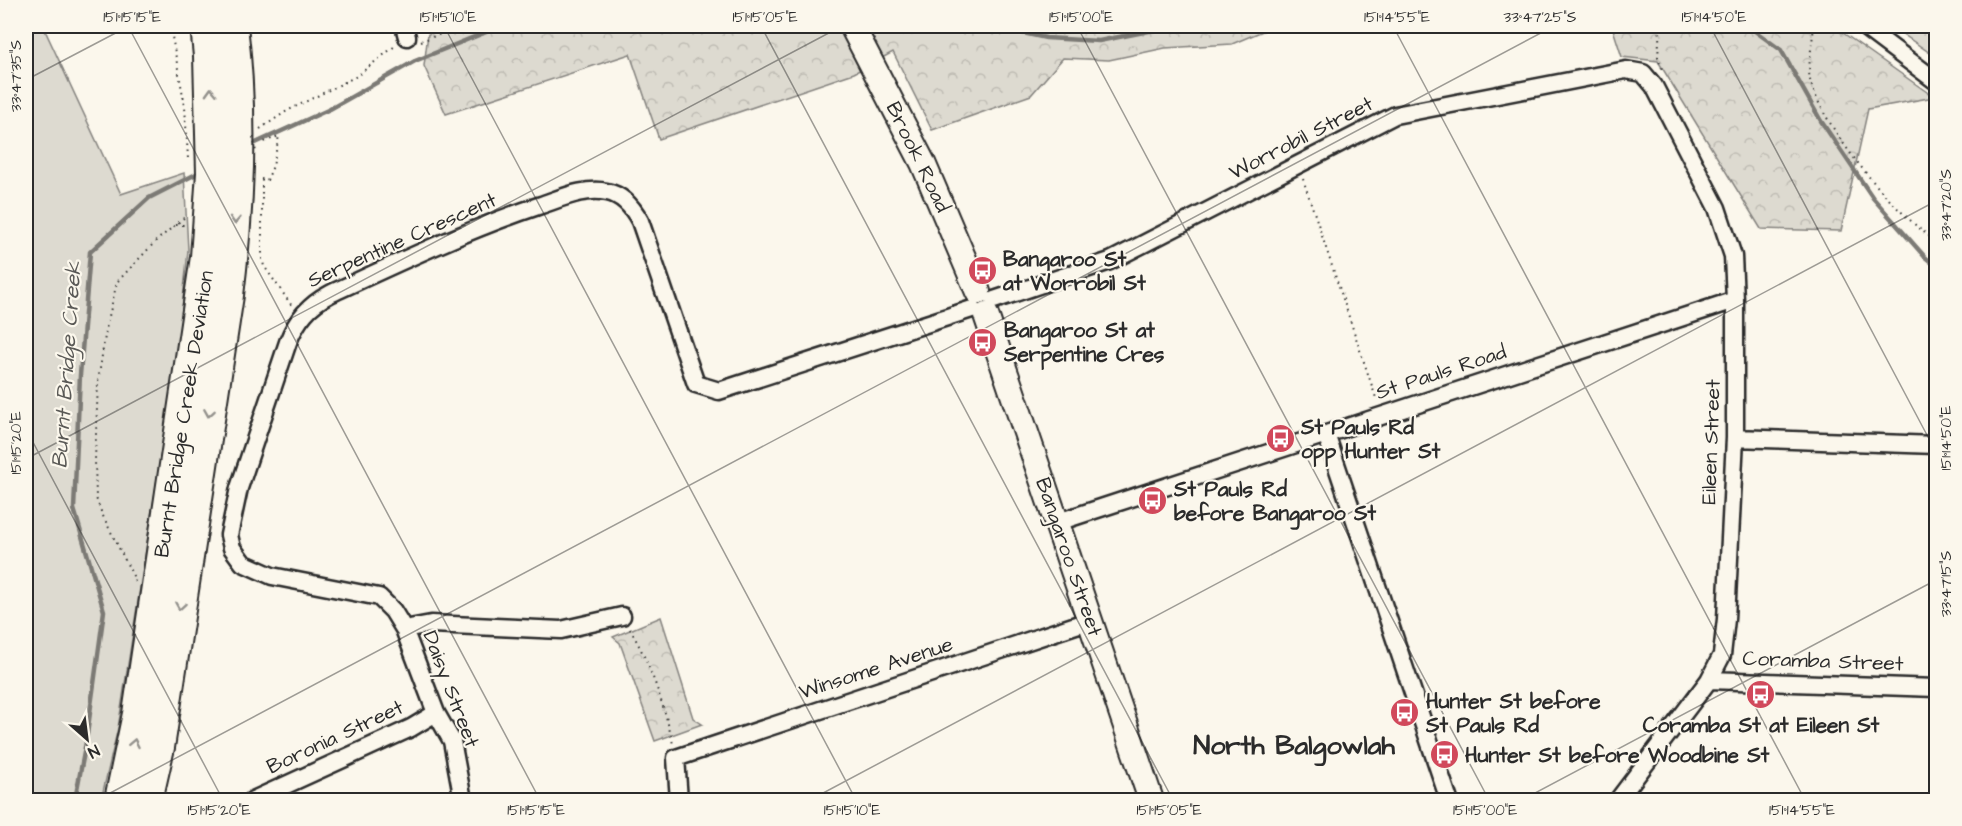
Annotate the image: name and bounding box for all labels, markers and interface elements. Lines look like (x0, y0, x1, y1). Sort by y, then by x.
text: 151°15'15"E (103, 7, 161, 28)
text: 151°15'10"E (420, 7, 476, 28)
text: 151°15'05"E (732, 7, 798, 28)
text: 151°15'00"E (1049, 7, 1113, 28)
text: 151°14'55"E (1364, 7, 1430, 28)
text: 33°47'25"S (1504, 7, 1577, 28)
text: 151°14'50"E (1682, 7, 1747, 28)
text: 33°47'35"S (6, 40, 27, 112)
one-way arrow (204, 87, 217, 96)
street label: Worrobil Street (1224, 89, 1378, 187)
street label: Brook Road (879, 97, 957, 217)
text: 33°47'20"S (1936, 169, 1957, 241)
street label: Serpentine Crescent (303, 185, 502, 296)
one-way arrow (228, 215, 241, 224)
place label: Bangaroo St at Worrobil St (1002, 245, 1146, 298)
bus stop icon: Bangaroo St at Worrobil St (966, 255, 998, 287)
water label: Burnt Bridge Creek (44, 260, 91, 469)
street label: Burnt Bridge Creek Deviation (147, 269, 223, 560)
place label: Bangaroo St at Serpentine Cres (1003, 316, 1165, 370)
bus stop icon: Bangaroo St at Serpentine Cres (967, 326, 999, 358)
street label: St Pauls Road (1372, 337, 1510, 407)
street label: Eileen Street (1694, 378, 1728, 505)
text: 151°14'50"E (1936, 405, 1957, 470)
one-way arrow (204, 408, 216, 417)
text: 151°15'20"E (6, 411, 27, 475)
place label: St Pauls Rd opp Hunter St (1300, 413, 1441, 467)
bus stop icon: St Pauls Rd opp Hunter St (1264, 423, 1296, 455)
street label: Bangaroo Street (1026, 474, 1110, 641)
place label: St Pauls Rd before Bangaroo St (1173, 475, 1377, 530)
bus stop icon: St Pauls Rd before Bangaroo St (1137, 485, 1169, 517)
text: 33°47'15"S (1936, 551, 1957, 617)
one-way arrow (175, 601, 187, 610)
street label: Daisy Street (414, 627, 487, 753)
street label: Winsome Avenue (795, 629, 957, 707)
street label: Coramba Street (1742, 644, 1904, 678)
bus stop icon: Coramba St at Eileen St (1745, 678, 1777, 710)
place label: Hunter St before St Pauls Rd (1425, 687, 1601, 740)
street label: Boronia Street (262, 692, 409, 781)
bus stop icon: Hunter St before St Pauls Rd (1389, 697, 1421, 729)
north arrow (57, 709, 117, 769)
place label: Coramba St at Eileen St (1643, 711, 1880, 740)
district label: North Balgowlah (1193, 727, 1395, 767)
text: N (84, 739, 103, 763)
one-way arrow (127, 739, 140, 749)
bus stop icon: Hunter St before Woodbine St (1428, 739, 1460, 771)
place label: Hunter St before Woodbine St (1465, 741, 1770, 770)
text: 151°15'20"E (187, 800, 251, 821)
text: 151°15'15"E (507, 800, 565, 821)
text: 151°15'10"E (824, 800, 880, 821)
text: 151°15'05"E (1136, 800, 1202, 821)
text: 151°15'00"E (1453, 800, 1517, 821)
text: 151°14'55"E (1769, 800, 1835, 821)

